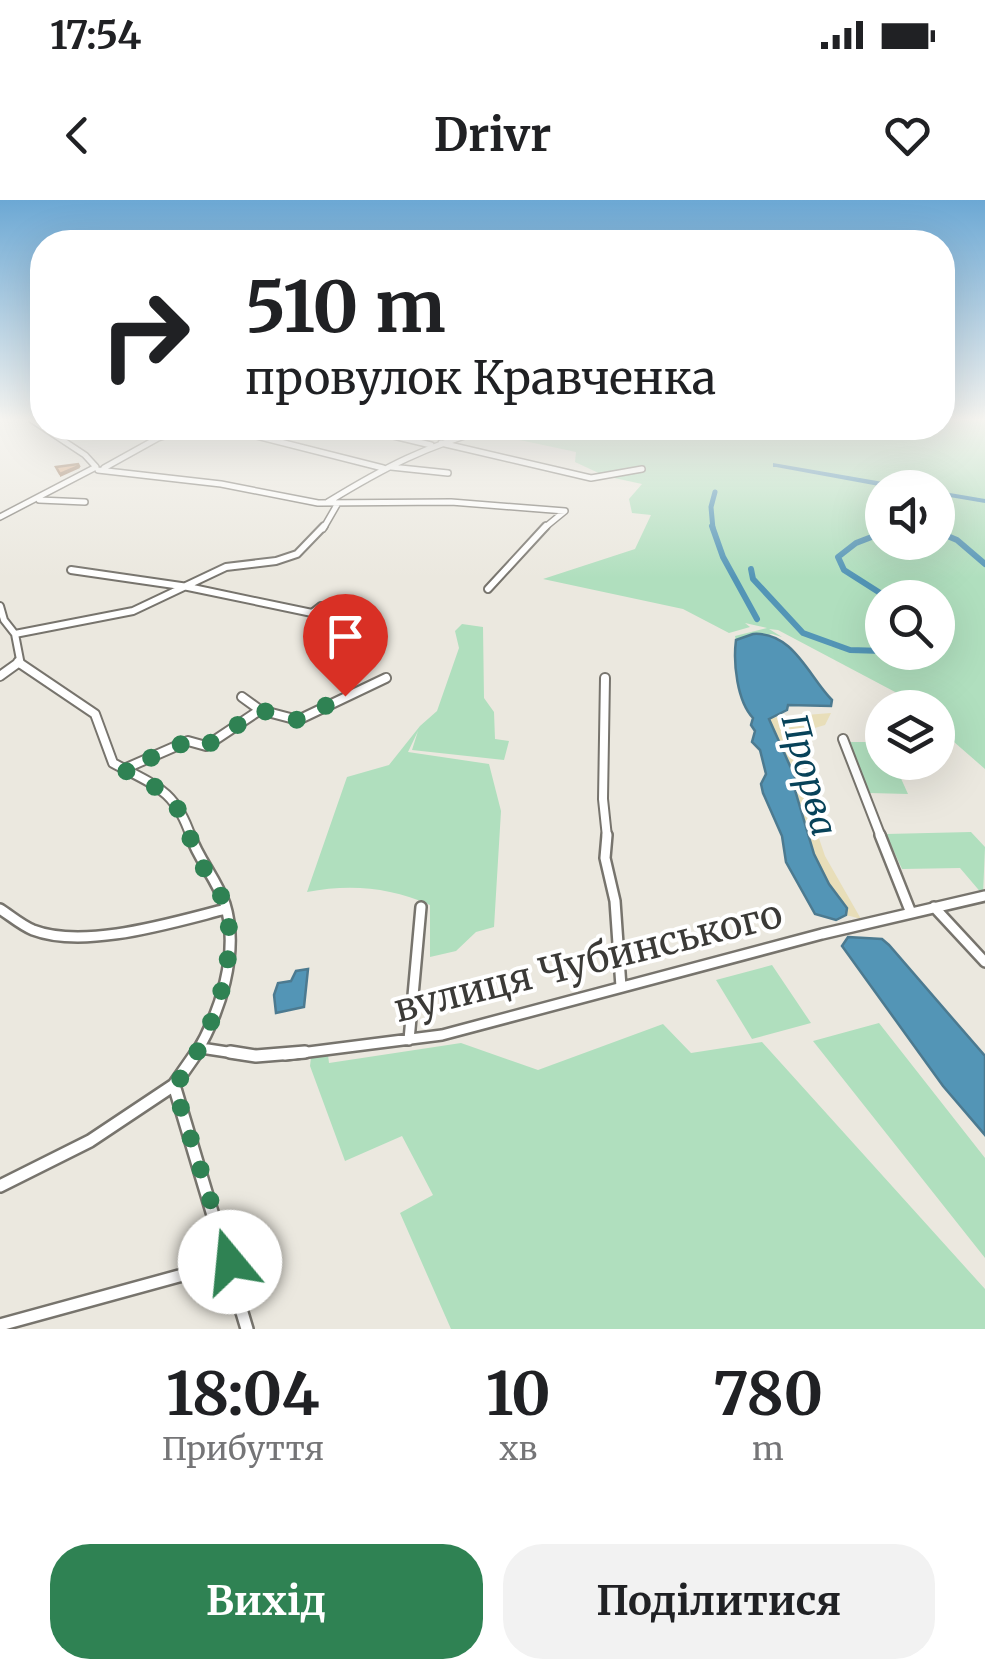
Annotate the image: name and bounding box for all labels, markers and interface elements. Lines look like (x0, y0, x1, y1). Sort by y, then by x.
text: 17:54 (50, 12, 141, 59)
text: Drivr (434, 107, 551, 163)
icon: back (50, 108, 105, 163)
icon: heart (880, 108, 935, 163)
text: 510 m (245, 263, 446, 351)
icon: right (80, 270, 210, 400)
text: провулок Кравченка (245, 350, 716, 406)
map controls (865, 470, 955, 780)
button: sound (865, 470, 955, 560)
button: search (865, 580, 955, 670)
pin (303, 594, 388, 697)
icon: arrive (318, 609, 373, 664)
button: layers (865, 690, 955, 780)
water label: Прорва (772, 709, 846, 841)
street label: вулиця Чубинського (389, 890, 787, 1032)
position arrow (178, 1210, 282, 1314)
text: 18:04 (166, 1356, 320, 1431)
text: 10 (486, 1356, 551, 1431)
text: 780 (713, 1356, 823, 1431)
text: Прибуття (162, 1429, 324, 1469)
text: хв (499, 1429, 537, 1469)
text: m (752, 1429, 784, 1469)
button: Вихід (50, 1544, 483, 1659)
button: Поділитися (503, 1544, 935, 1659)

